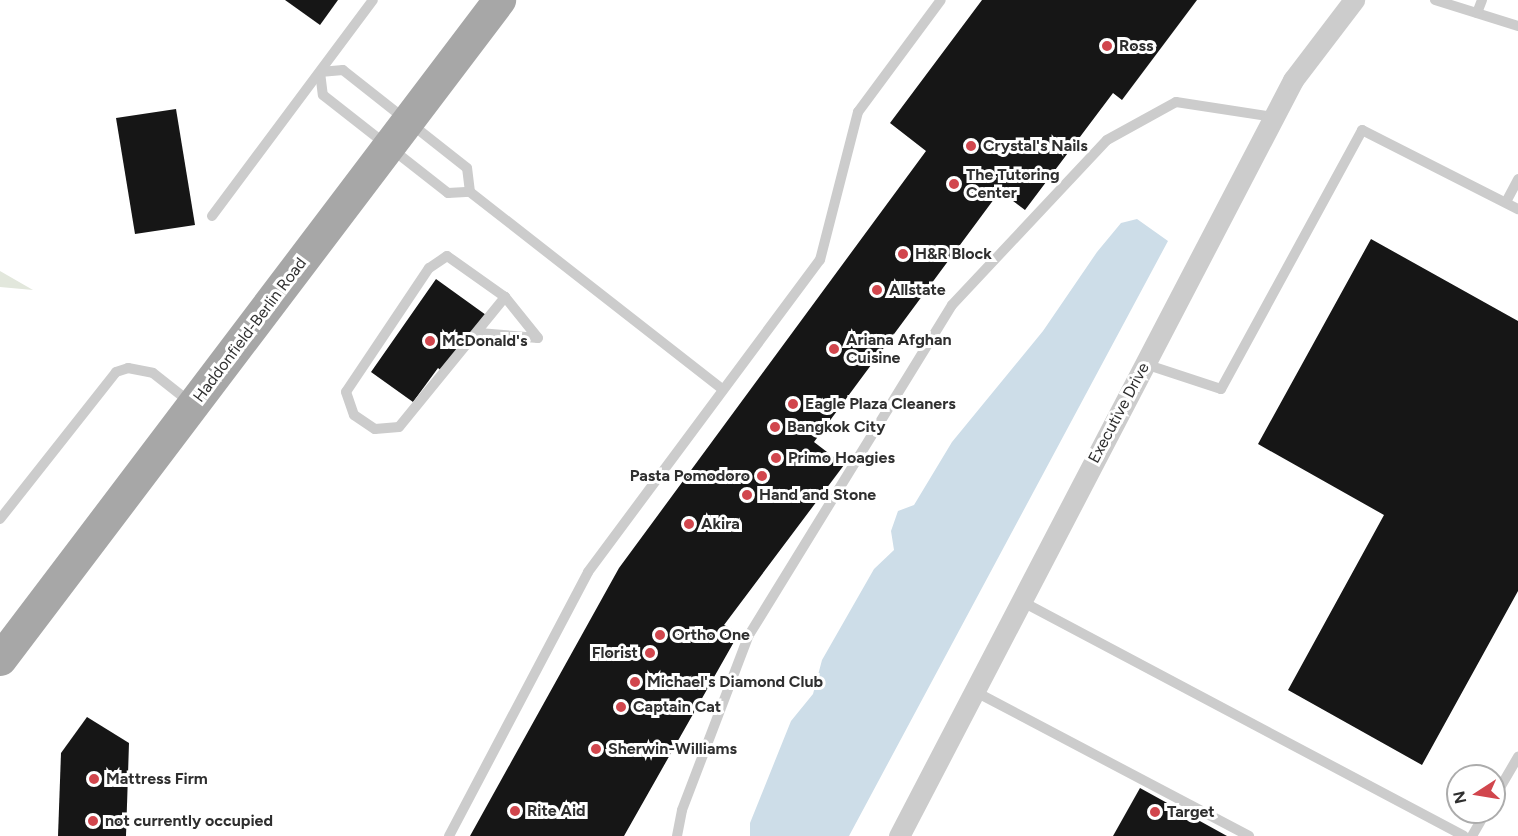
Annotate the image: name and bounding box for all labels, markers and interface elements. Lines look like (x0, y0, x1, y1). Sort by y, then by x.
place label: Ross (1119, 36, 1154, 56)
marker: Ross (1100, 39, 1114, 53)
place label: Crystal's Nails (983, 136, 1088, 156)
marker: Crystal's Nails (964, 139, 978, 153)
place label: The Tutoring Center (966, 165, 1060, 203)
marker: The Tutoring Center (947, 177, 961, 191)
place label: H&R Block (915, 244, 992, 264)
marker: H&R Block (896, 247, 910, 261)
street label: Haddonfield-Berlin Road (189, 254, 311, 406)
place label: Allstate (889, 280, 946, 300)
marker: Allstate (870, 283, 884, 297)
place label: Ariana Afghan Cuisine (846, 330, 952, 368)
place label: McDonald's (442, 331, 527, 351)
marker: McDonald's (423, 334, 437, 348)
marker: Ariana Afghan Cuisine (827, 342, 841, 356)
street label: Executive Drive (1084, 360, 1154, 466)
place label: Eagle Plaza Cleaners (805, 394, 956, 414)
marker: Eagle Plaza Cleaners (786, 397, 800, 411)
place label: Bangkok City (787, 417, 885, 437)
marker: Bangkok City (768, 420, 782, 434)
place label: Primo Hoagies (788, 448, 895, 468)
marker: Primo Hoagies (769, 451, 783, 465)
place label: Pasta Pomodoro (630, 466, 750, 486)
marker: Pasta Pomodoro (755, 469, 769, 483)
place label: Hand and Stone (759, 485, 876, 505)
marker: Hand and Stone (740, 488, 754, 502)
place label: Akira (701, 514, 740, 534)
marker: Akira (682, 517, 696, 531)
place label: Ortho One (672, 625, 750, 645)
marker: Ortho One (653, 628, 667, 642)
place label: Florist (592, 643, 638, 663)
marker: Florist (643, 646, 657, 660)
place label: Michael's Diamond Club (647, 672, 823, 692)
marker: Michael's Diamond Club (628, 675, 642, 689)
place label: Captain Cat (633, 697, 721, 717)
marker: Captain Cat (614, 700, 628, 714)
place label: Sherwin-Williams (608, 739, 737, 759)
marker: Sherwin-Williams (589, 742, 603, 756)
north arrow (1446, 764, 1506, 824)
place label: Mattress Firm (106, 769, 208, 789)
marker: Mattress Firm (87, 772, 101, 786)
text: N (1449, 789, 1470, 805)
place label: Rite Aid (527, 801, 586, 821)
place label: Target (1167, 802, 1215, 822)
marker: Rite Aid (508, 804, 522, 818)
marker: Target (1148, 805, 1162, 819)
place label: not currently occupied (105, 811, 273, 831)
marker: not currently occupied (86, 814, 100, 828)

